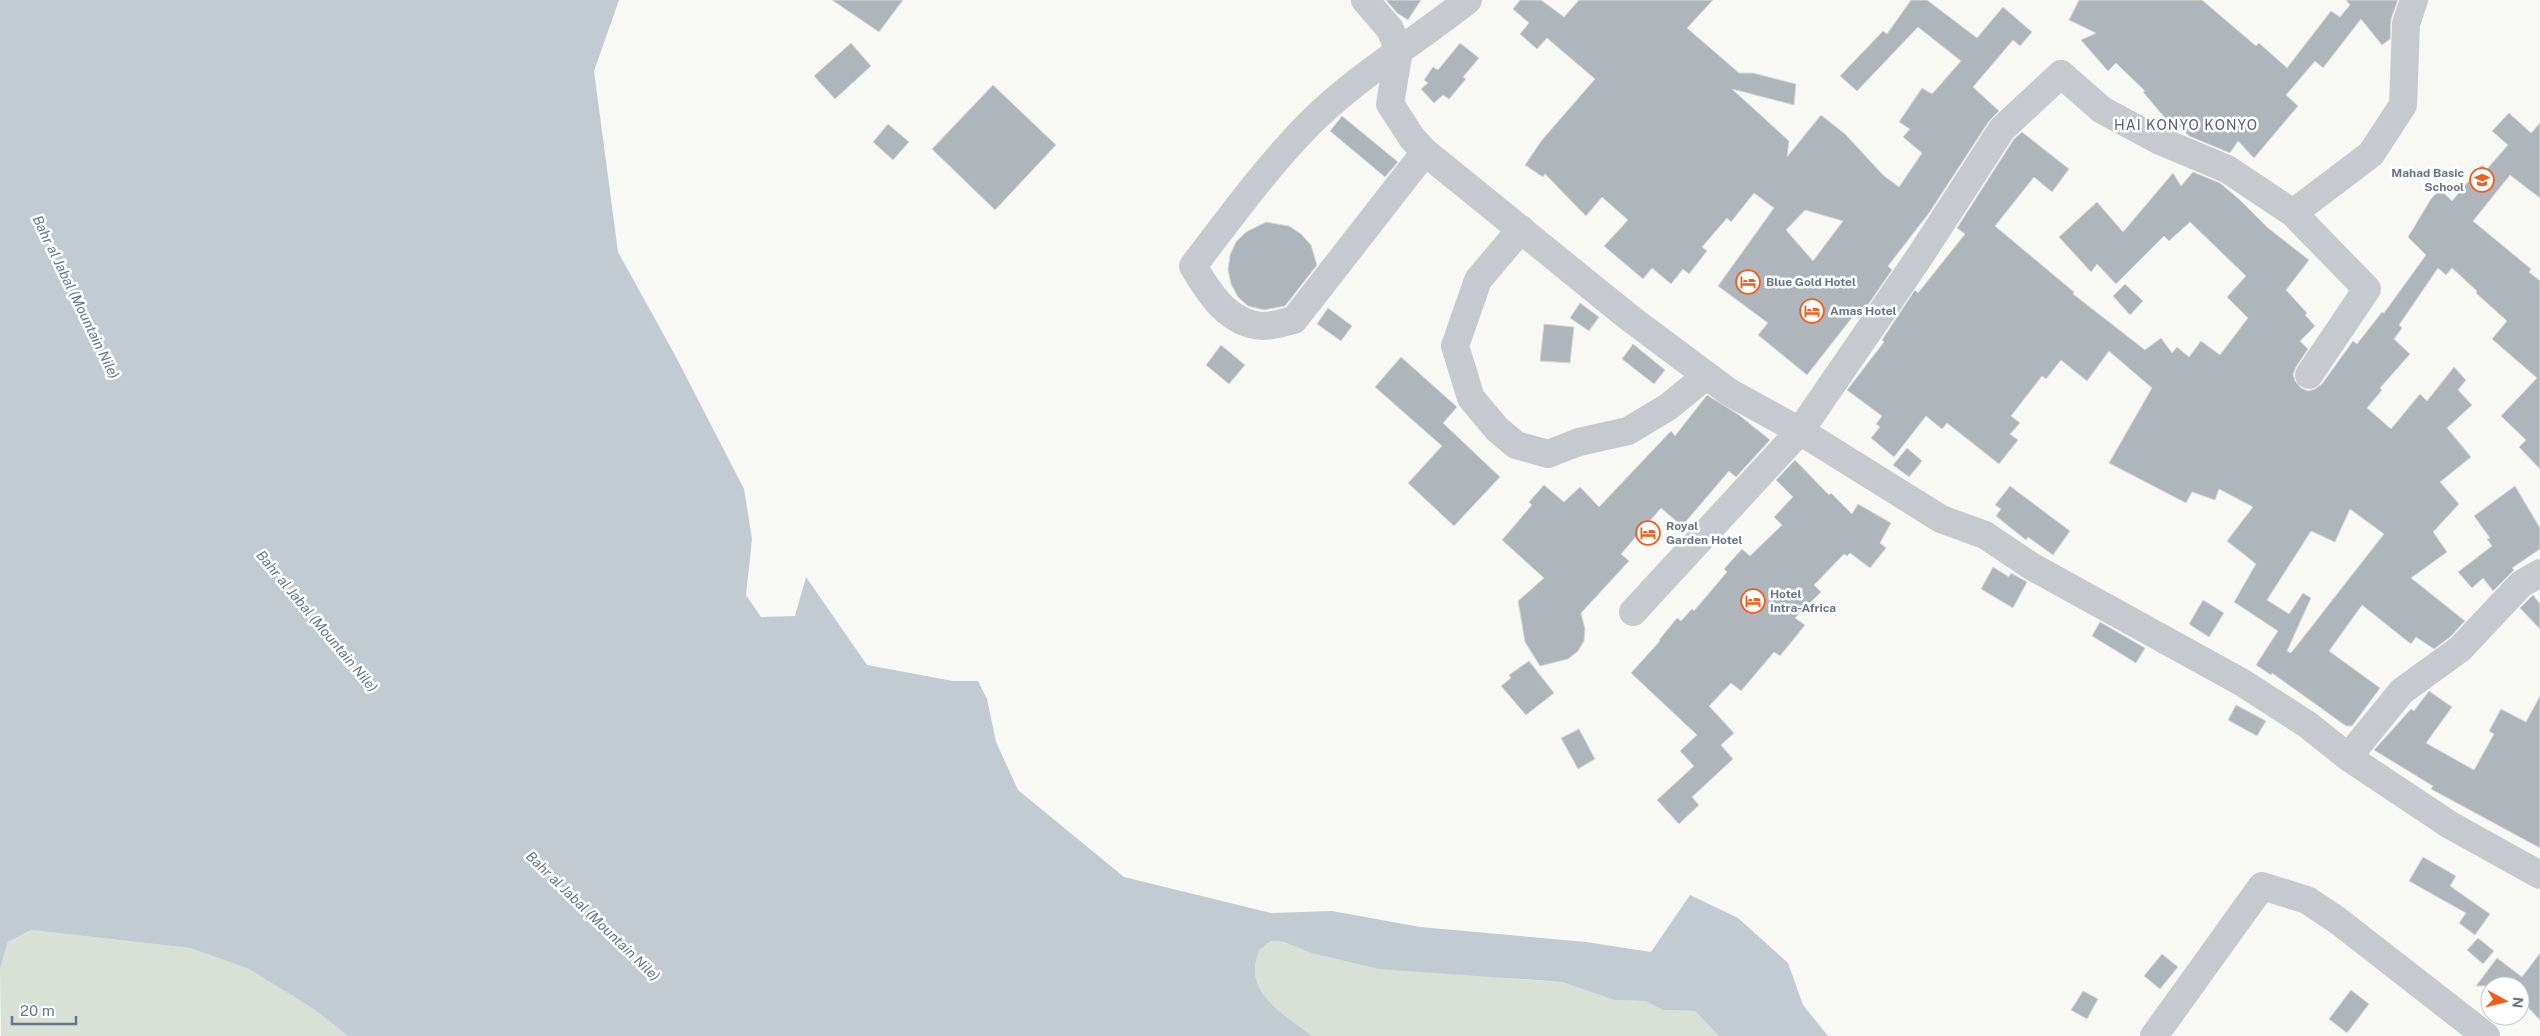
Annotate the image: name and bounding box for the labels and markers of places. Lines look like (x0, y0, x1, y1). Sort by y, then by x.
place label: Mahad Basic School (2391, 166, 2464, 194)
school or university icon: Mahad Basic School (2469, 167, 2495, 193)
hotel icon: Blue Gold Hotel (1735, 269, 1761, 295)
place label: Blue Gold Hotel (1766, 275, 1856, 289)
hotel icon: Amas Hotel (1799, 298, 1825, 324)
place label: Amas Hotel (1830, 304, 1897, 318)
place label: Royal Garden Hotel (1666, 519, 1742, 547)
hotel icon: Royal Garden Hotel (1635, 520, 1661, 546)
place label: Hotel Intra-Africa (1770, 587, 1836, 615)
hotel icon: Hotel Intra-Africa (1740, 588, 1766, 614)

